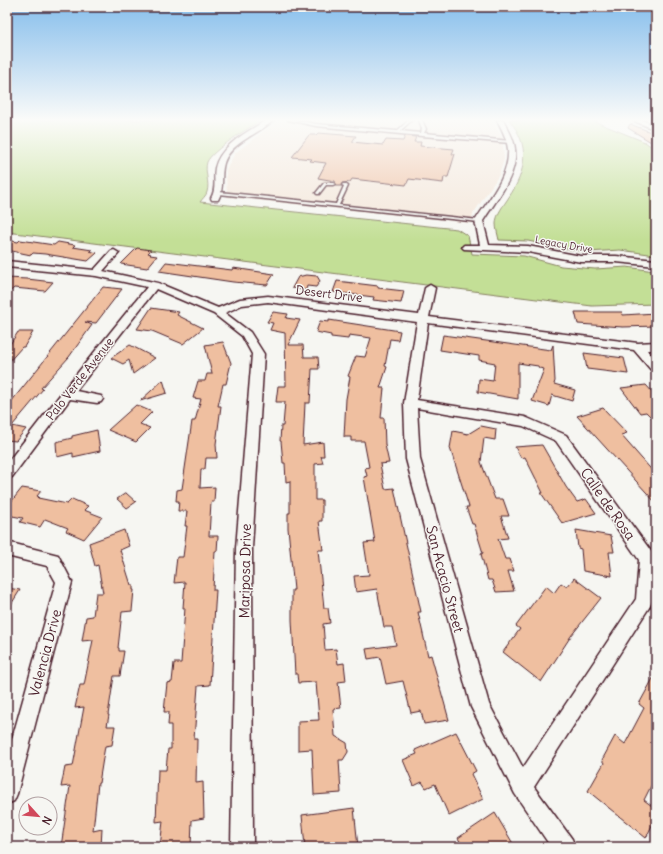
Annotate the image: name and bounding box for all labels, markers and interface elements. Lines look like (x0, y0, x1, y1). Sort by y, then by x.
street label: Legacy Drive (534, 233, 594, 256)
street label: Desert Drive (295, 282, 363, 305)
street label: Palo Verde Avenue (43, 334, 117, 423)
street label: Calle de Rosa (576, 464, 640, 544)
street label: Mariposa Drive (235, 523, 255, 619)
street label: San Acacio Street (422, 524, 468, 635)
street label: Valencia Drive (25, 607, 65, 699)
north arrow (18, 796, 58, 836)
text: N (39, 814, 55, 827)

